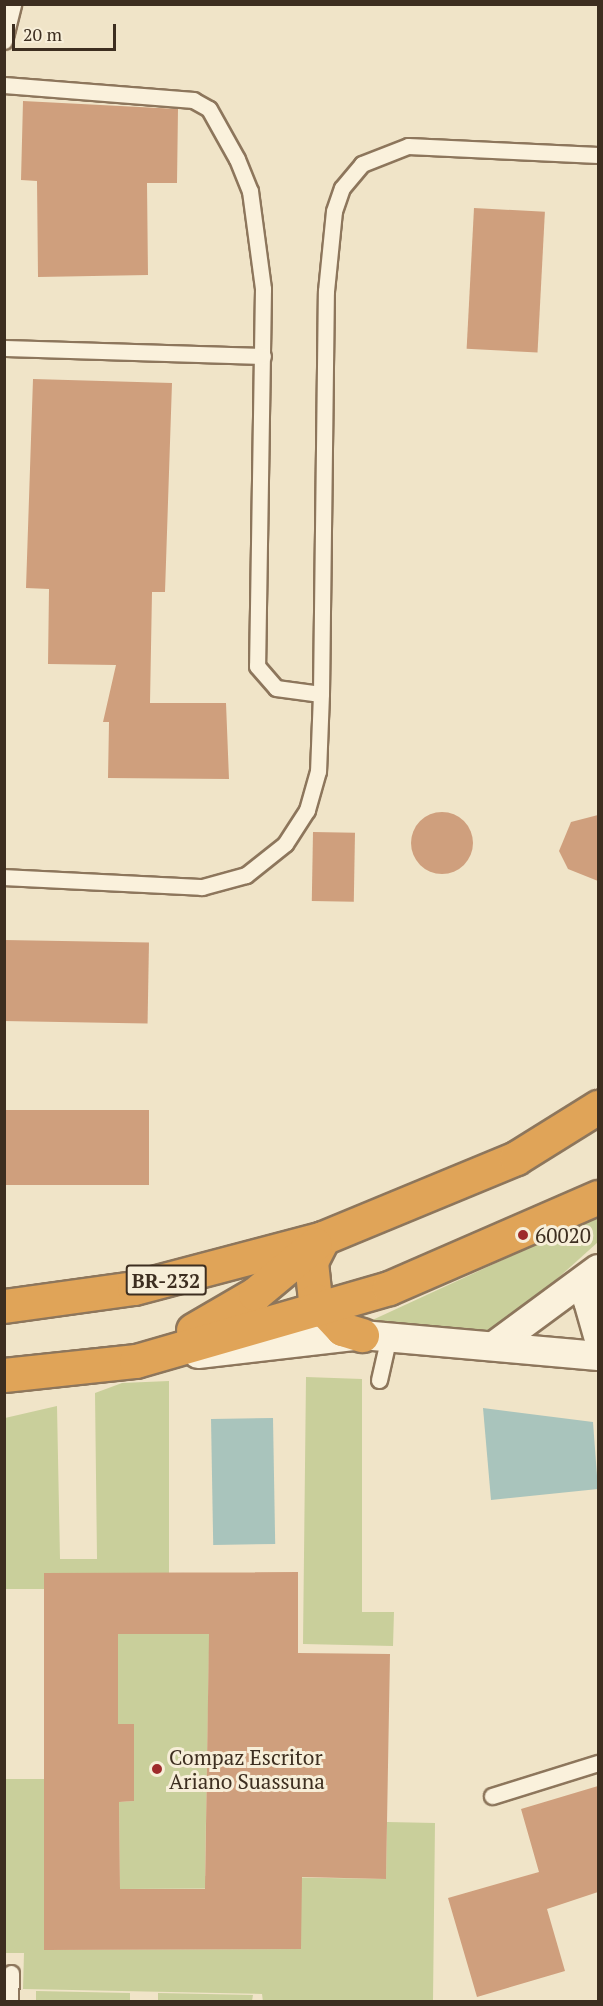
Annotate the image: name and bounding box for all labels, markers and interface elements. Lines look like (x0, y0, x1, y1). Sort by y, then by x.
scale bar (15, 12, 118, 50)
text: 20 m (23, 22, 62, 46)
place label: 60020 (535, 1222, 591, 1248)
marker: 60020 (516, 1228, 530, 1242)
road number: BR-232 (126, 1263, 207, 1297)
place label: Compaz Escritor Ariano Suassuna (169, 1744, 325, 1794)
marker: Compaz Escritor Ariano Suassuna (150, 1762, 164, 1776)

